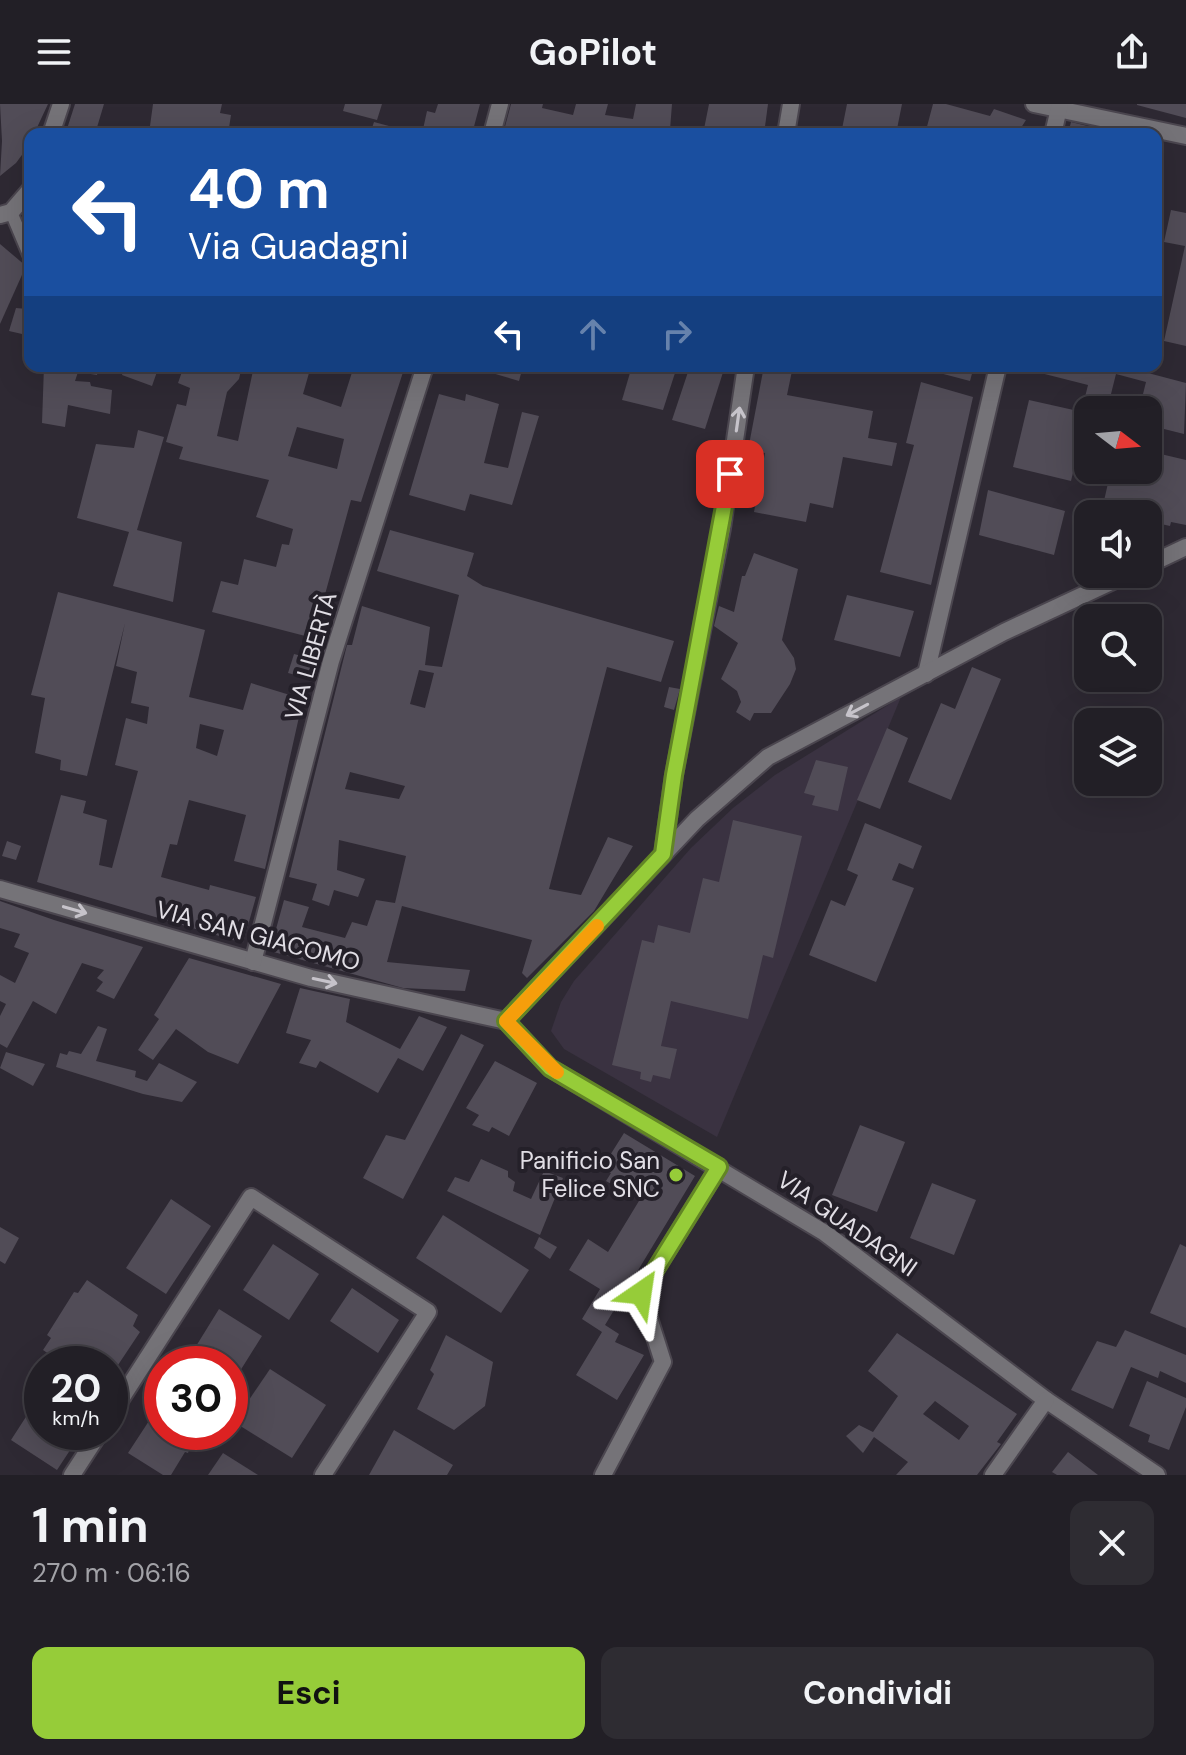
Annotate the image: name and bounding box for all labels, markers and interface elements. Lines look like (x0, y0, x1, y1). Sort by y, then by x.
text: GoPilot (529, 29, 657, 76)
icon: menu (32, 30, 76, 74)
icon: share (1110, 30, 1154, 74)
text: 40 m (188, 152, 330, 225)
icon: left (56, 160, 160, 264)
text: Via Guadagni (188, 223, 409, 270)
icon: left (487, 312, 531, 356)
icon: ahead (571, 312, 615, 356)
icon: right (655, 312, 699, 356)
north arrow (1074, 396, 1162, 484)
map controls (1074, 396, 1162, 796)
one-way arrow (731, 407, 746, 432)
pin (696, 440, 764, 508)
icon: arrive (708, 452, 752, 496)
button: sound (1074, 500, 1162, 588)
street label: VIA LIBERTÀ (277, 588, 344, 724)
button: search (1074, 604, 1162, 692)
one-way arrow (845, 703, 869, 719)
button: layers (1074, 708, 1162, 796)
street label: VIA SAN GIACOMO (153, 893, 364, 978)
one-way arrow (61, 903, 87, 918)
one-way arrow (312, 974, 337, 989)
place label: Panificio San Felice SNC (520, 1145, 660, 1204)
street label: VIA GUADAGNI (771, 1164, 923, 1283)
marker: Panificio San Felice SNC (667, 1166, 685, 1184)
position arrow (599, 1251, 683, 1335)
speed limit sign: 30 (144, 1346, 248, 1450)
text: 20 (50, 1362, 102, 1414)
text: km/h (52, 1405, 100, 1431)
text: 1 min (32, 1494, 149, 1557)
button: close (1070, 1501, 1154, 1585)
text: 270 m · 06:16 (32, 1556, 191, 1590)
button: Esci (32, 1647, 585, 1739)
button: Condividi (601, 1647, 1154, 1739)

